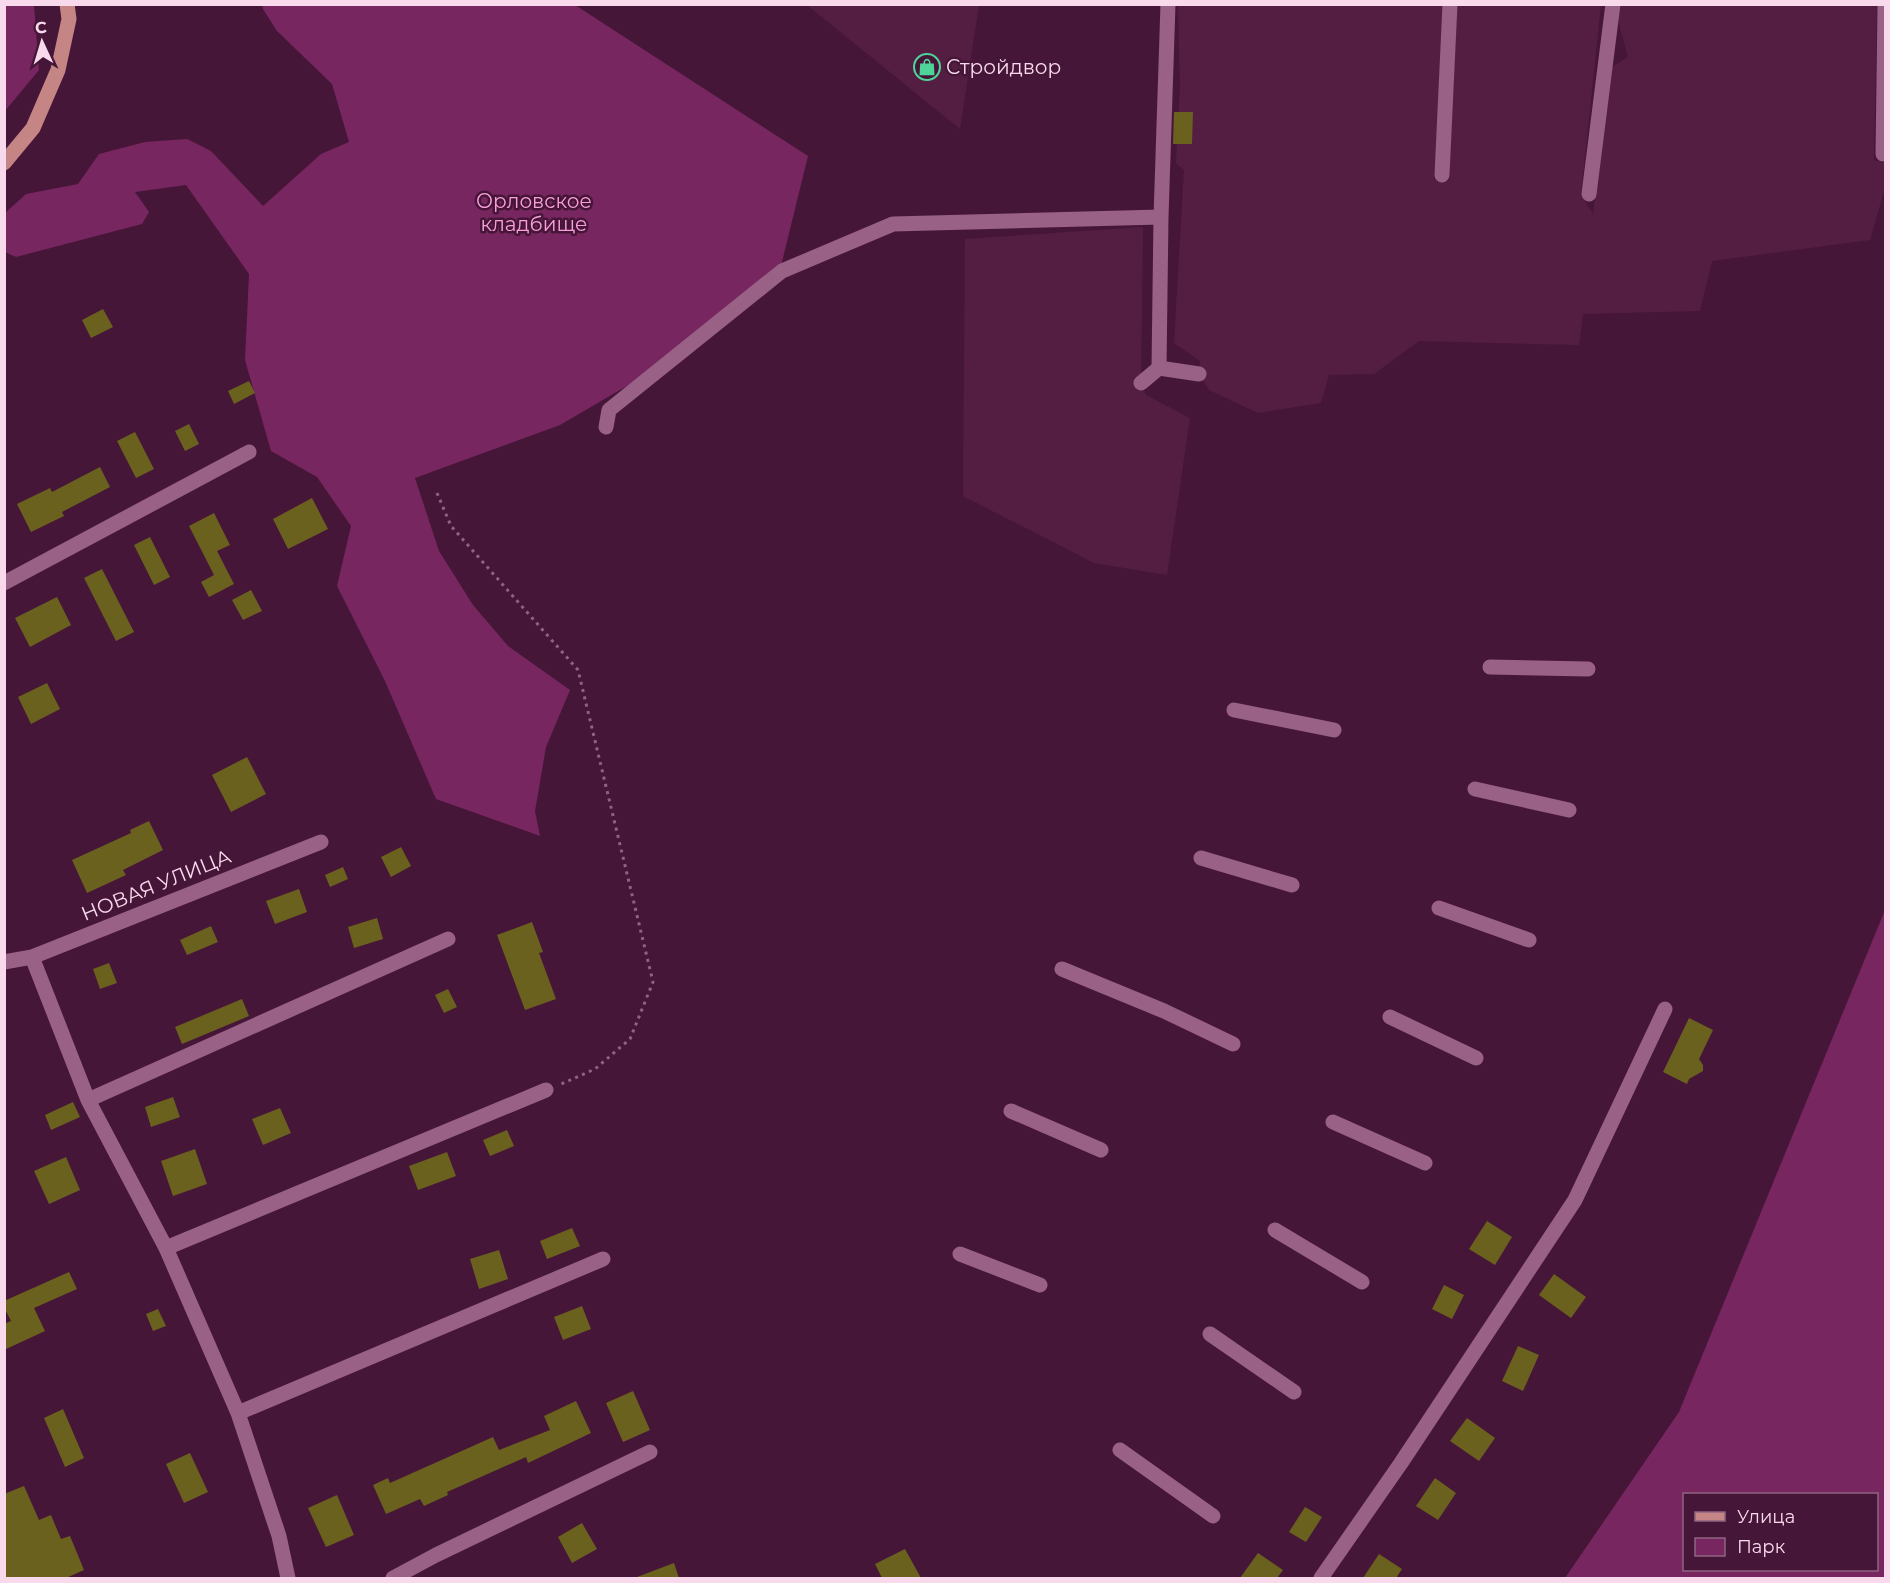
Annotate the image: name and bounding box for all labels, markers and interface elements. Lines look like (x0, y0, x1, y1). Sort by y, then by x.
north arrow (12, 12, 72, 72)
text: С (35, 18, 48, 37)
shop icon: Стройдвор (912, 52, 942, 82)
place label: Стройдвор (946, 55, 1061, 79)
park label: Орловское кладбище (476, 189, 592, 236)
street label: НОВАЯ УЛИЦА (78, 844, 234, 926)
legend (1683, 1493, 1878, 1571)
text: Улица (1737, 1506, 1795, 1528)
text: Парк (1737, 1536, 1786, 1558)

